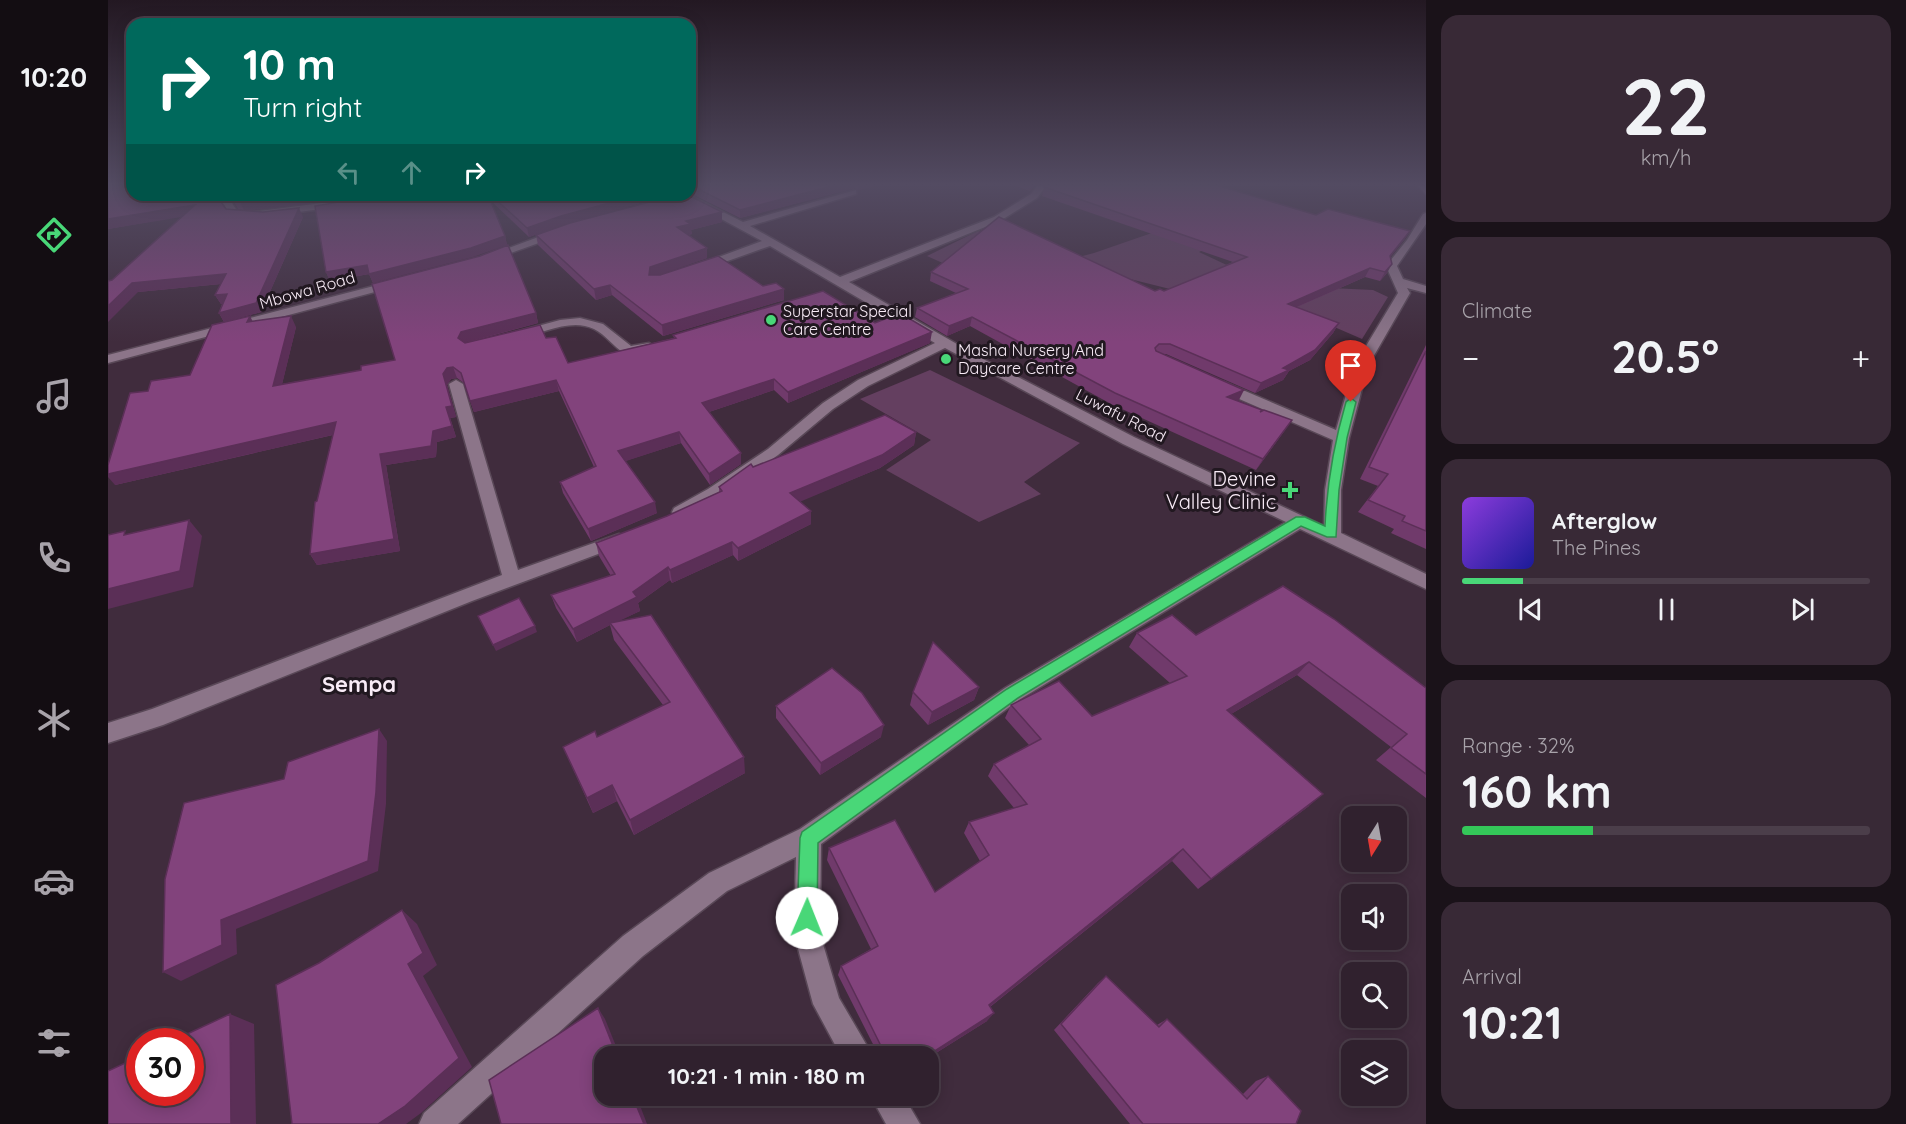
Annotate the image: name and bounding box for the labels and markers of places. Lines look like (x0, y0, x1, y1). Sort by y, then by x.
place label: Superstar Special Care Centre (783, 301, 912, 339)
marker: Superstar Special Care Centre (764, 313, 778, 327)
place label: Masha Nursery And Daycare Centre (958, 340, 1104, 378)
pin (1325, 340, 1376, 402)
marker: Masha Nursery And Daycare Centre (939, 352, 953, 366)
place label: Devine Valley Clinic (1166, 466, 1276, 514)
marker: Devine Valley Clinic (1281, 481, 1299, 499)

